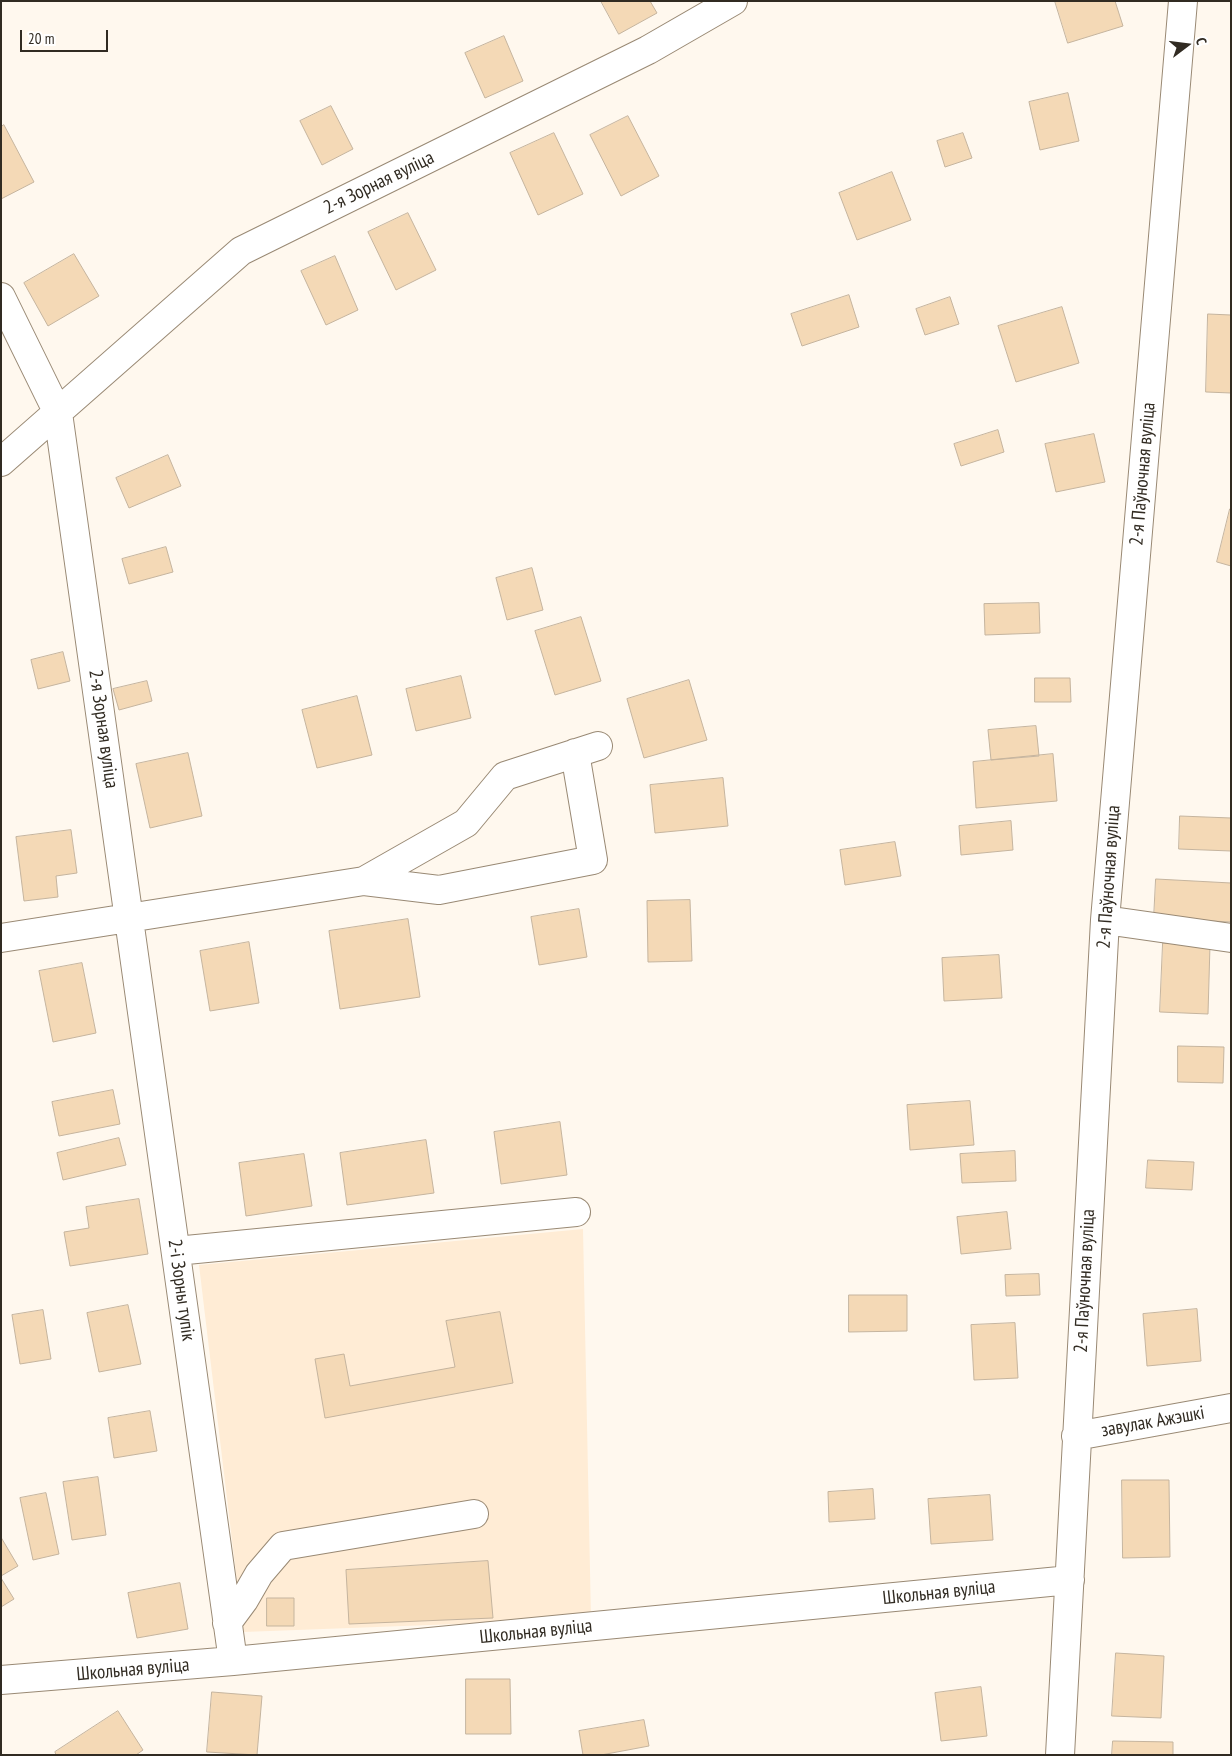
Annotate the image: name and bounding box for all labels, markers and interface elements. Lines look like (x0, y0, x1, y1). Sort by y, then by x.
scale bar (22, 20, 110, 52)
north arrow (1162, 20, 1212, 70)
text: 20 m (28, 29, 54, 48)
text: С (1192, 36, 1211, 47)
street label: 2-я Зорная вуліца (320, 146, 438, 220)
street label: 2-я Паўночная вуліца (1125, 401, 1161, 547)
street label: 2-я Зорная вуліца (83, 668, 123, 790)
street label: 2-я Паўночная вуліца (1093, 804, 1125, 950)
street label: 2-я Паўночная вуліца (1070, 1209, 1100, 1353)
street label: 2-і Зорны тупік (163, 1238, 199, 1342)
street label: завулак Ажэшкі (1100, 1402, 1206, 1442)
street label: Школьная вуліца (882, 1576, 996, 1610)
street label: Школьная вуліца (479, 1615, 593, 1649)
street label: Школьная вуліца (76, 1654, 190, 1686)

